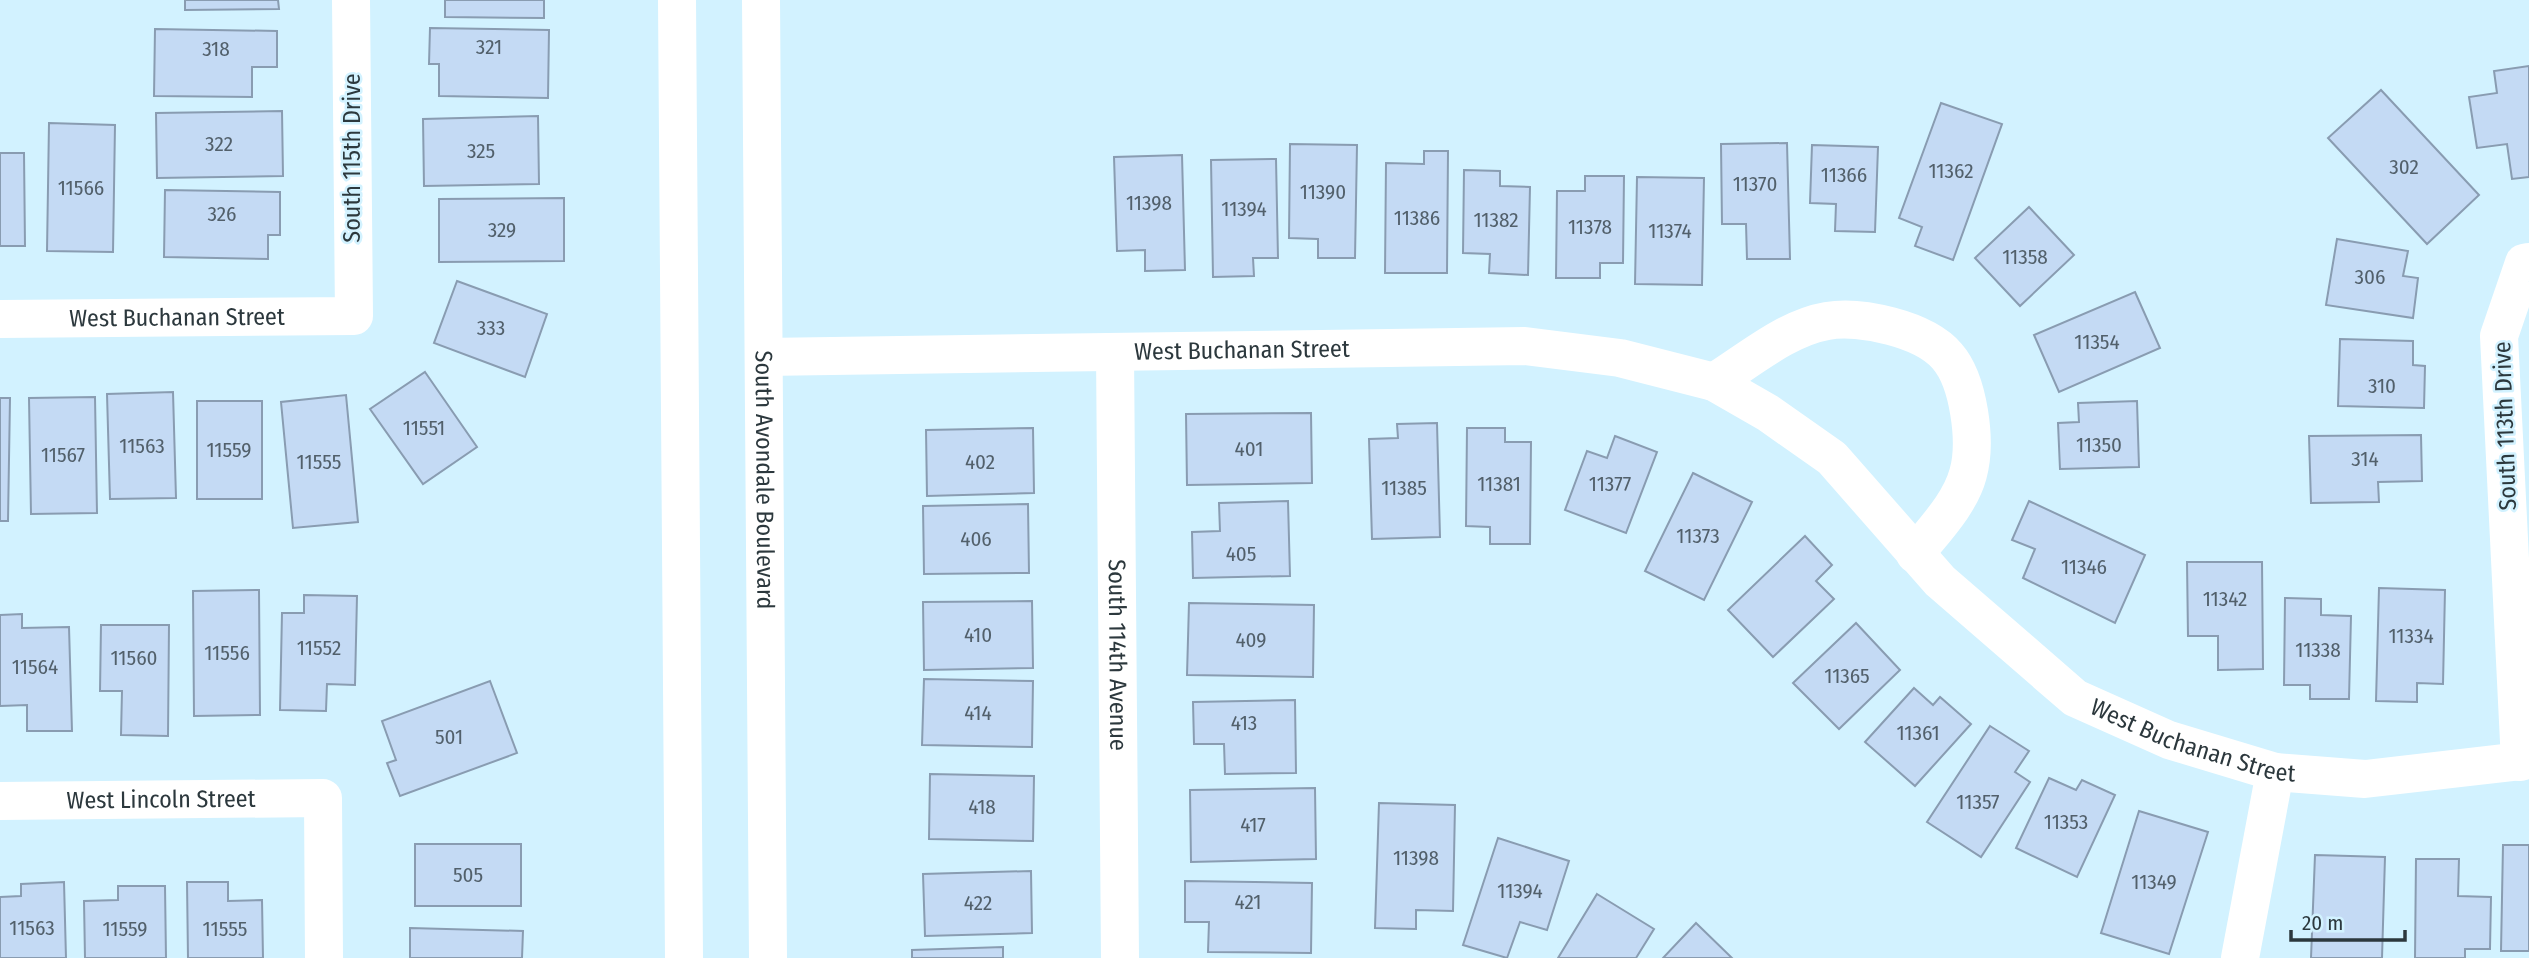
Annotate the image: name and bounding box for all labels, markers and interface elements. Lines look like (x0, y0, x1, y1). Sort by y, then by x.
house number: 321 (476, 34, 502, 60)
house number: 318 (202, 36, 230, 62)
street label: South 115th Drive (338, 73, 366, 243)
house number: 322 (205, 131, 233, 157)
house number: 325 (467, 138, 495, 164)
house number: 302 (2389, 154, 2419, 180)
house number: 11362 (1928, 158, 1974, 184)
house number: 11366 (1821, 162, 1867, 188)
house number: 11370 (1733, 171, 1777, 197)
house number: 11566 (58, 175, 104, 201)
house number: 11390 (1300, 179, 1346, 205)
house number: 11398 (1126, 190, 1172, 216)
house number: 11394 (1221, 196, 1267, 222)
house number: 326 (208, 201, 236, 227)
house number: 11386 (1394, 205, 1440, 231)
house number: 11382 (1473, 207, 1519, 233)
house number: 11378 (1568, 214, 1612, 240)
house number: 329 (488, 217, 516, 243)
house number: 11374 (1648, 218, 1692, 244)
house number: 11358 (2002, 244, 2048, 270)
house number: 306 (2355, 264, 2385, 290)
street label: West Buchanan Street (69, 303, 285, 332)
house number: 333 (477, 315, 505, 341)
house number: 11354 (2074, 329, 2120, 355)
street label: West Buchanan Street (1134, 335, 1350, 366)
street label: South 113th Drive (2488, 341, 2522, 511)
street label: South Avondale Boulevard (750, 350, 779, 610)
house number: 310 (2368, 373, 2396, 399)
house number: 11551 (403, 415, 445, 441)
house number: 11350 (2076, 432, 2122, 458)
house number: 11563 (119, 433, 165, 459)
house number: 401 (1235, 436, 1263, 462)
house number: 11559 (206, 437, 252, 463)
house number: 11567 (41, 442, 85, 468)
house number: 314 (2351, 446, 2379, 472)
house number: 11555 (297, 449, 341, 475)
house number: 402 (965, 449, 995, 475)
house number: 11381 (1477, 471, 1521, 497)
house number: 11377 (1589, 471, 1631, 497)
house number: 11385 (1381, 475, 1427, 501)
house number: 11373 (1676, 523, 1720, 549)
house number: 406 (960, 526, 992, 552)
house number: 405 (1226, 541, 1256, 567)
house number: 11346 (2061, 554, 2107, 580)
street label: South 114th Avenue (1103, 559, 1132, 751)
house number: 11342 (2203, 586, 2247, 612)
house number: 410 (964, 622, 992, 648)
house number: 11334 (2388, 623, 2434, 649)
house number: 409 (1235, 627, 1267, 653)
house number: 11552 (297, 635, 341, 661)
house number: 11338 (2295, 637, 2341, 663)
house number: 11556 (204, 640, 250, 666)
house number: 11560 (110, 645, 158, 671)
house number: 11564 (12, 654, 58, 680)
house number: 11365 (1824, 663, 1870, 689)
street label: West Buchanan Street (2086, 693, 2297, 788)
house number: 414 (964, 700, 992, 726)
house number: 413 (1231, 710, 1257, 736)
house number: 11361 (1896, 720, 1940, 746)
house number: 501 (435, 724, 463, 750)
street label: West Lincoln Street (66, 785, 256, 814)
house number: 11357 (1956, 789, 2000, 815)
house number: 418 (968, 794, 996, 820)
house number: 11353 (2044, 809, 2088, 835)
house number: 417 (1240, 812, 1266, 838)
house number: 11398 (1393, 845, 1439, 871)
house number: 505 (453, 862, 483, 888)
house number: 11349 (2131, 869, 2177, 895)
house number: 11394 (1497, 878, 1543, 904)
house number: 421 (1235, 889, 1261, 915)
house number: 422 (964, 890, 992, 916)
scale bar (2291, 898, 2405, 942)
text: 20 m (2302, 910, 2343, 936)
house number: 11563 (9, 915, 55, 941)
house number: 11559 (102, 916, 148, 942)
house number: 11555 (203, 916, 247, 942)

